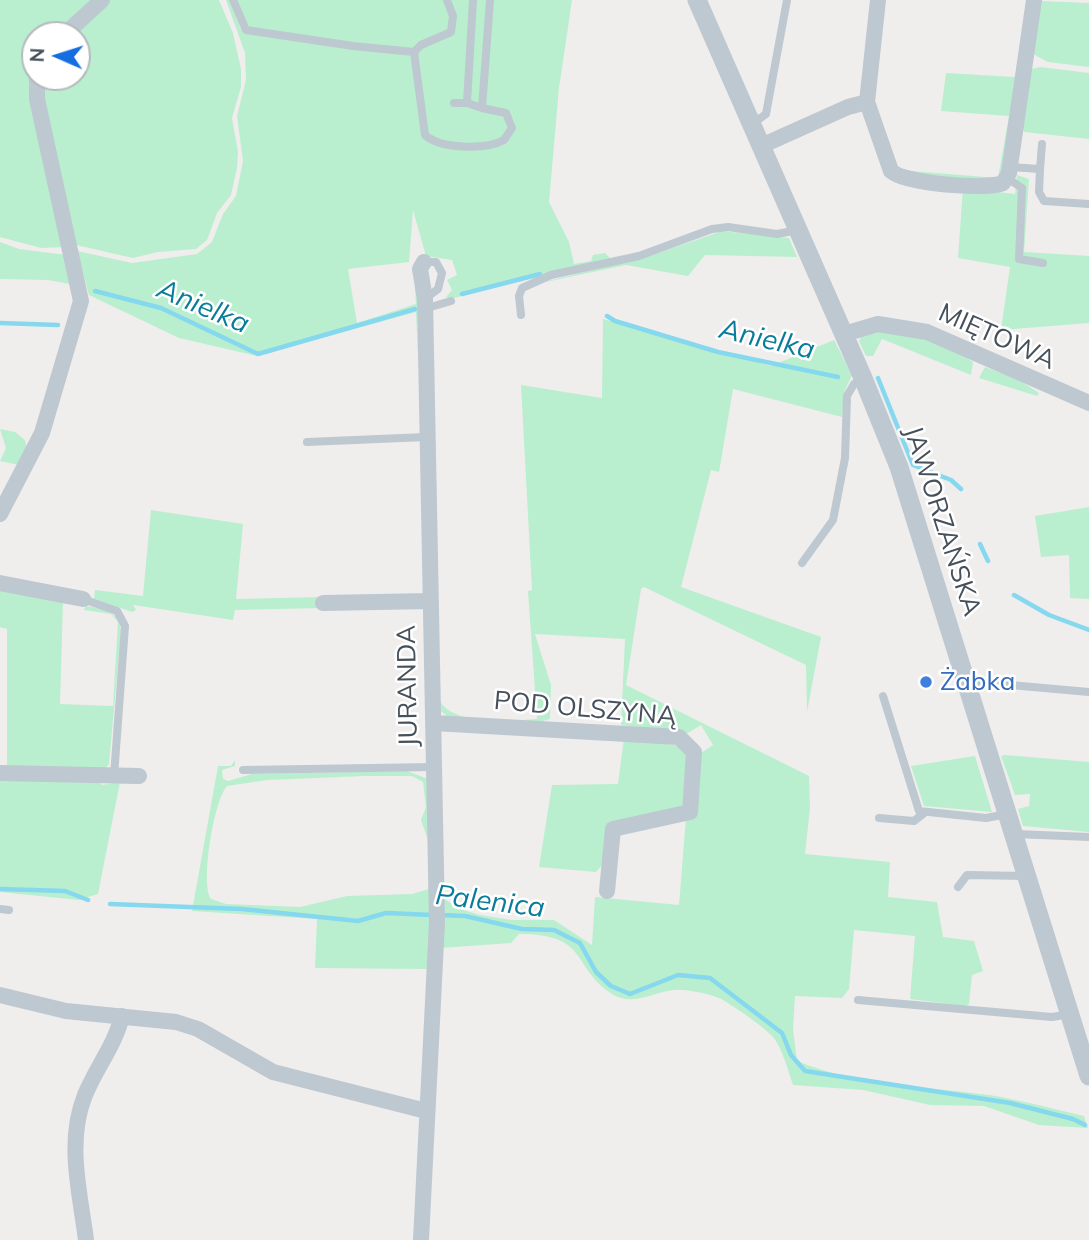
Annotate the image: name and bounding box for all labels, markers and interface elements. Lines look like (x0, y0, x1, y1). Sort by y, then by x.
north arrow (21, 21, 91, 91)
text: N (25, 47, 49, 63)
water label: Anielka (152, 273, 254, 341)
street label: MIĘTOWA (934, 297, 1060, 377)
water label: Anielka (716, 313, 818, 367)
street label: JAWORZAŃSKA (897, 422, 987, 620)
street label: JURANDA (391, 625, 425, 747)
place label: Żabka (940, 666, 1015, 698)
marker: Żabka (918, 674, 934, 690)
street label: POD OLSZYNĄ (492, 685, 678, 733)
water label: Palenica (433, 879, 547, 925)

